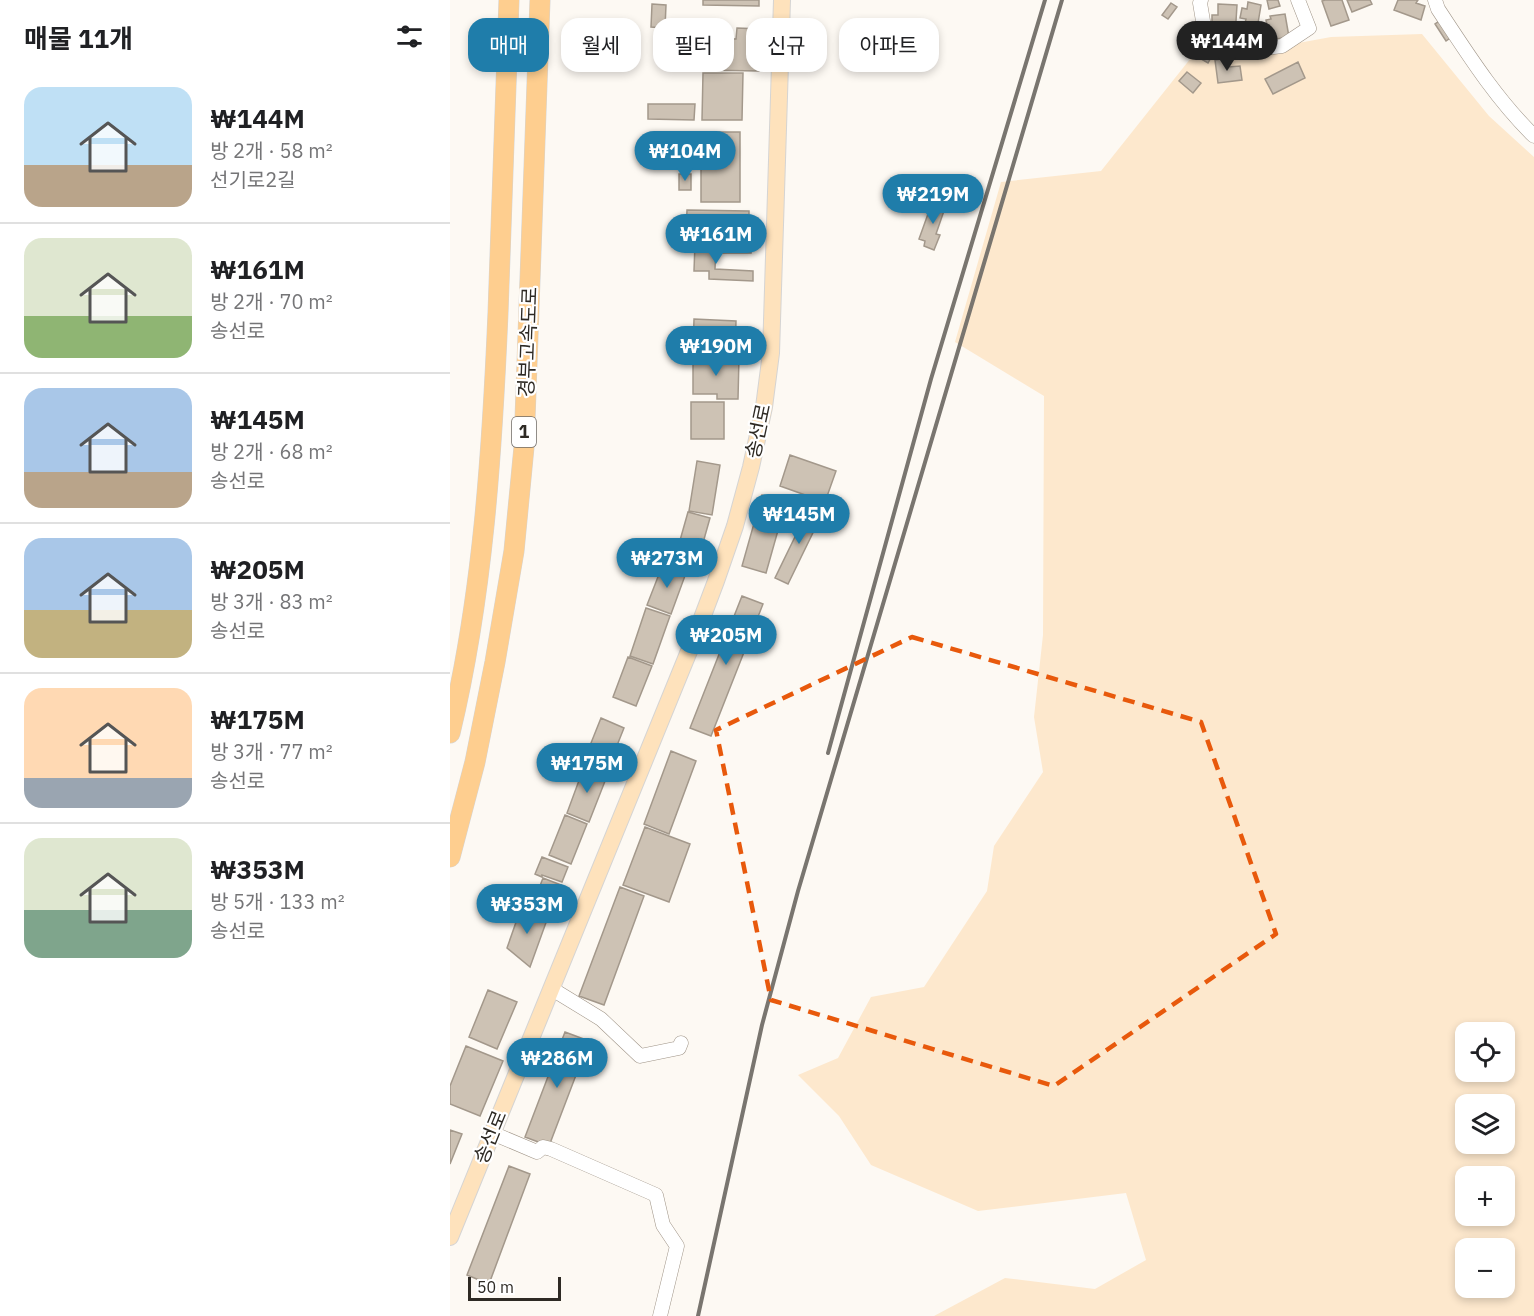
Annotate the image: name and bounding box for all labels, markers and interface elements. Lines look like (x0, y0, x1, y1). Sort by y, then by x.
chip: 매매 (468, 18, 549, 72)
chip: 월세 (561, 18, 641, 72)
chip: 필터 (653, 18, 734, 72)
chip: 신규 (746, 18, 827, 72)
chip: 아파트 (839, 18, 939, 72)
icon: filters (393, 20, 426, 53)
text: 매물 11개 (24, 21, 133, 55)
pin: ₩144M (1185, 21, 1269, 72)
text: ₩144M (1191, 27, 1263, 54)
text: ₩144M (210, 101, 305, 135)
icon: home (72, 111, 144, 183)
pin: ₩104M (643, 131, 727, 182)
text: 방 2개 · 58 m² (210, 137, 333, 164)
text: ₩104M (649, 137, 721, 164)
text: 선기로2길 (210, 166, 296, 193)
pin: ₩219M (891, 174, 975, 225)
text: ₩219M (897, 180, 969, 207)
pin: ₩161M (674, 214, 758, 265)
text: ₩161M (680, 220, 752, 247)
text: ₩161M (210, 252, 305, 286)
icon: home (72, 262, 144, 334)
street label: 경부고속도로 (512, 286, 543, 398)
text: 방 2개 · 70 m² (210, 288, 333, 315)
text: 송선로 (210, 317, 265, 344)
pin: ₩190M (674, 326, 758, 377)
text: ₩190M (680, 332, 752, 359)
street label: 송선로 (739, 401, 776, 461)
text: ₩145M (210, 402, 305, 436)
icon: home (72, 412, 144, 484)
road number: 1 (512, 417, 536, 447)
text: 방 2개 · 68 m² (210, 438, 333, 465)
text: 송선로 (210, 467, 265, 494)
pin: ₩145M (757, 494, 841, 545)
text: ₩145M (763, 500, 835, 527)
pin: ₩273M (625, 538, 709, 589)
text: ₩273M (631, 544, 703, 571)
text: ₩205M (210, 552, 305, 586)
icon: home (72, 562, 144, 634)
text: 방 3개 · 83 m² (210, 588, 333, 615)
pin: ₩205M (684, 615, 768, 666)
text: 송선로 (210, 617, 265, 644)
text: ₩205M (690, 621, 762, 648)
text: ₩175M (210, 702, 305, 736)
icon: home (72, 712, 144, 784)
text: 방 3개 · 77 m² (210, 738, 333, 765)
pin: ₩175M (545, 743, 629, 794)
text: ₩175M (551, 749, 623, 776)
text: 송선로 (210, 767, 265, 794)
text: ₩353M (210, 852, 305, 886)
icon: home (72, 862, 144, 934)
pin: ₩353M (485, 884, 569, 935)
text: 방 5개 · 133 m² (210, 888, 345, 915)
text: ₩353M (491, 890, 563, 917)
text: 송선로 (210, 917, 265, 944)
map controls (1455, 1022, 1515, 1298)
button: locate (1455, 1022, 1515, 1082)
pin: ₩286M (515, 1038, 599, 1089)
text: ₩286M (521, 1044, 593, 1071)
button: layers (1455, 1094, 1515, 1154)
street label: 송선로 (467, 1106, 512, 1167)
button: + (1455, 1166, 1515, 1226)
button: − (1455, 1238, 1515, 1298)
scale bar (468, 1274, 561, 1302)
text: 50 m (477, 1277, 514, 1297)

